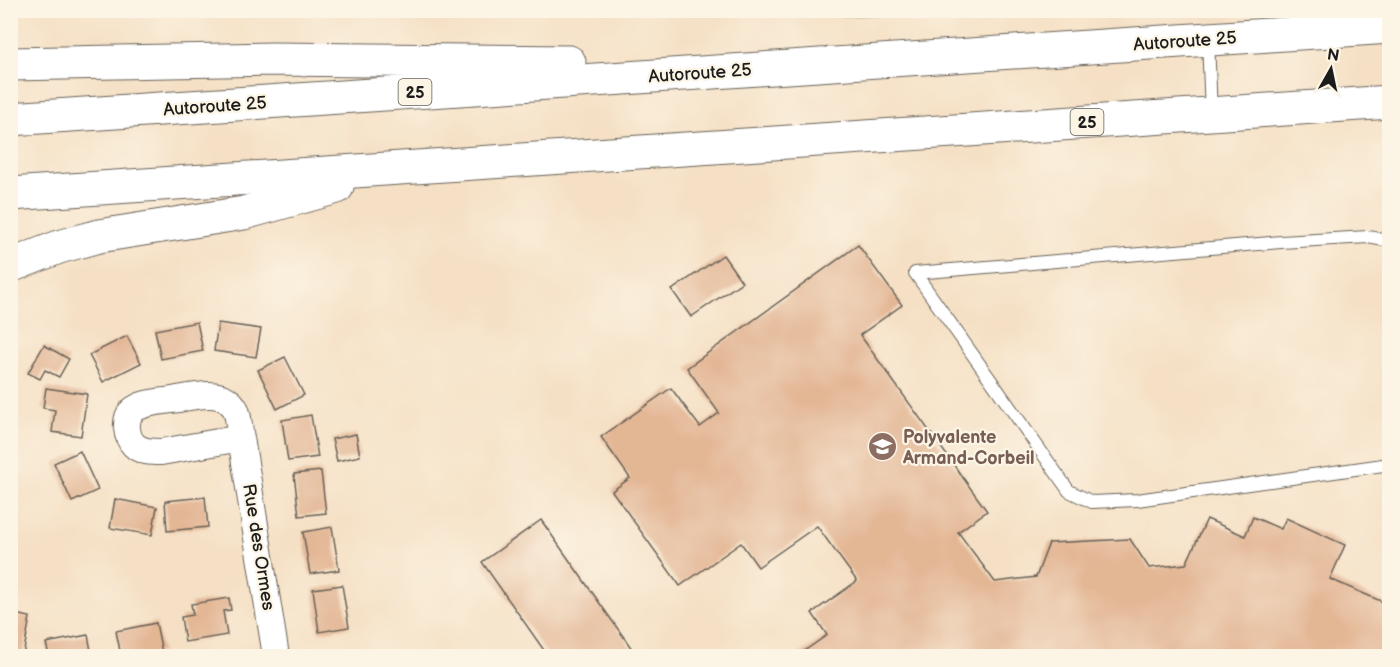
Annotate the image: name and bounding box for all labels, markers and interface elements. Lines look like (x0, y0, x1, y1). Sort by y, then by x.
street label: Autoroute 25 (1133, 27, 1238, 56)
north arrow (1301, 39, 1361, 99)
text: N (1326, 45, 1341, 66)
street label: Autoroute 25 (648, 59, 753, 88)
road number: 25 (398, 79, 432, 105)
street label: Autoroute 25 (163, 92, 268, 121)
road number: 25 (1070, 109, 1104, 135)
place label: Polyvalente Armand-Corbeil (902, 427, 1035, 469)
school or university icon: Polyvalente Armand-Corbeil (866, 431, 898, 463)
street label: Rue des Ormes (238, 482, 279, 612)

